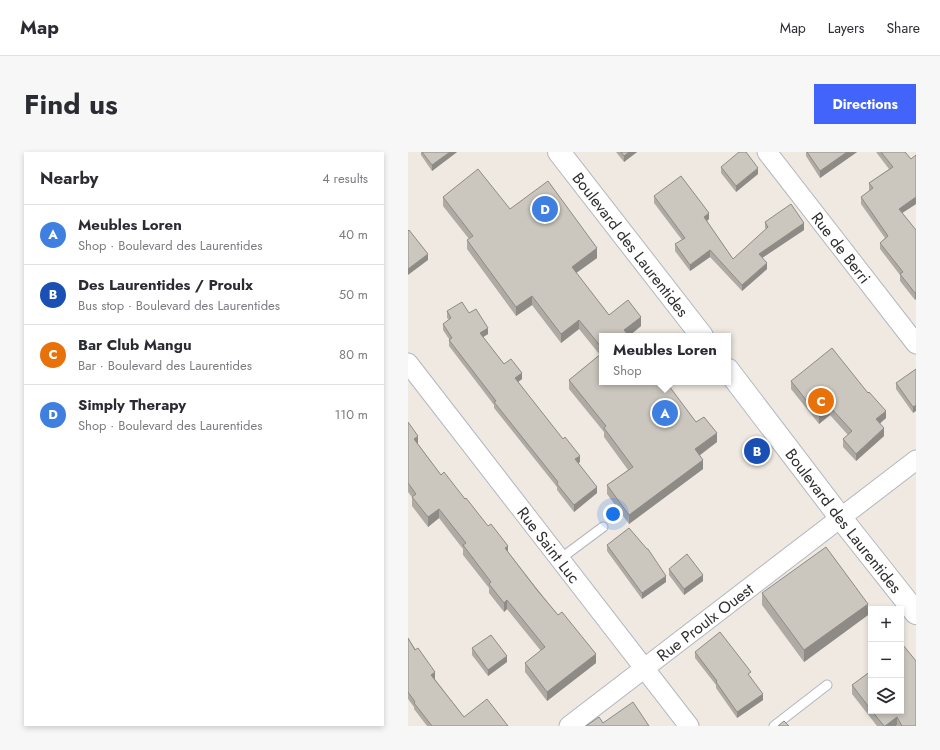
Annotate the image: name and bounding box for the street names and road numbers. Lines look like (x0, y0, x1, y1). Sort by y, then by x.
street label: Boulevard des Laurentides (567, 167, 694, 322)
street label: Rue de Berri (806, 207, 876, 289)
street label: Boulevard des Laurentides (780, 444, 907, 598)
street label: Rue Saint Luc (511, 502, 585, 588)
street label: Rue Proulx Ouest (652, 578, 758, 667)

